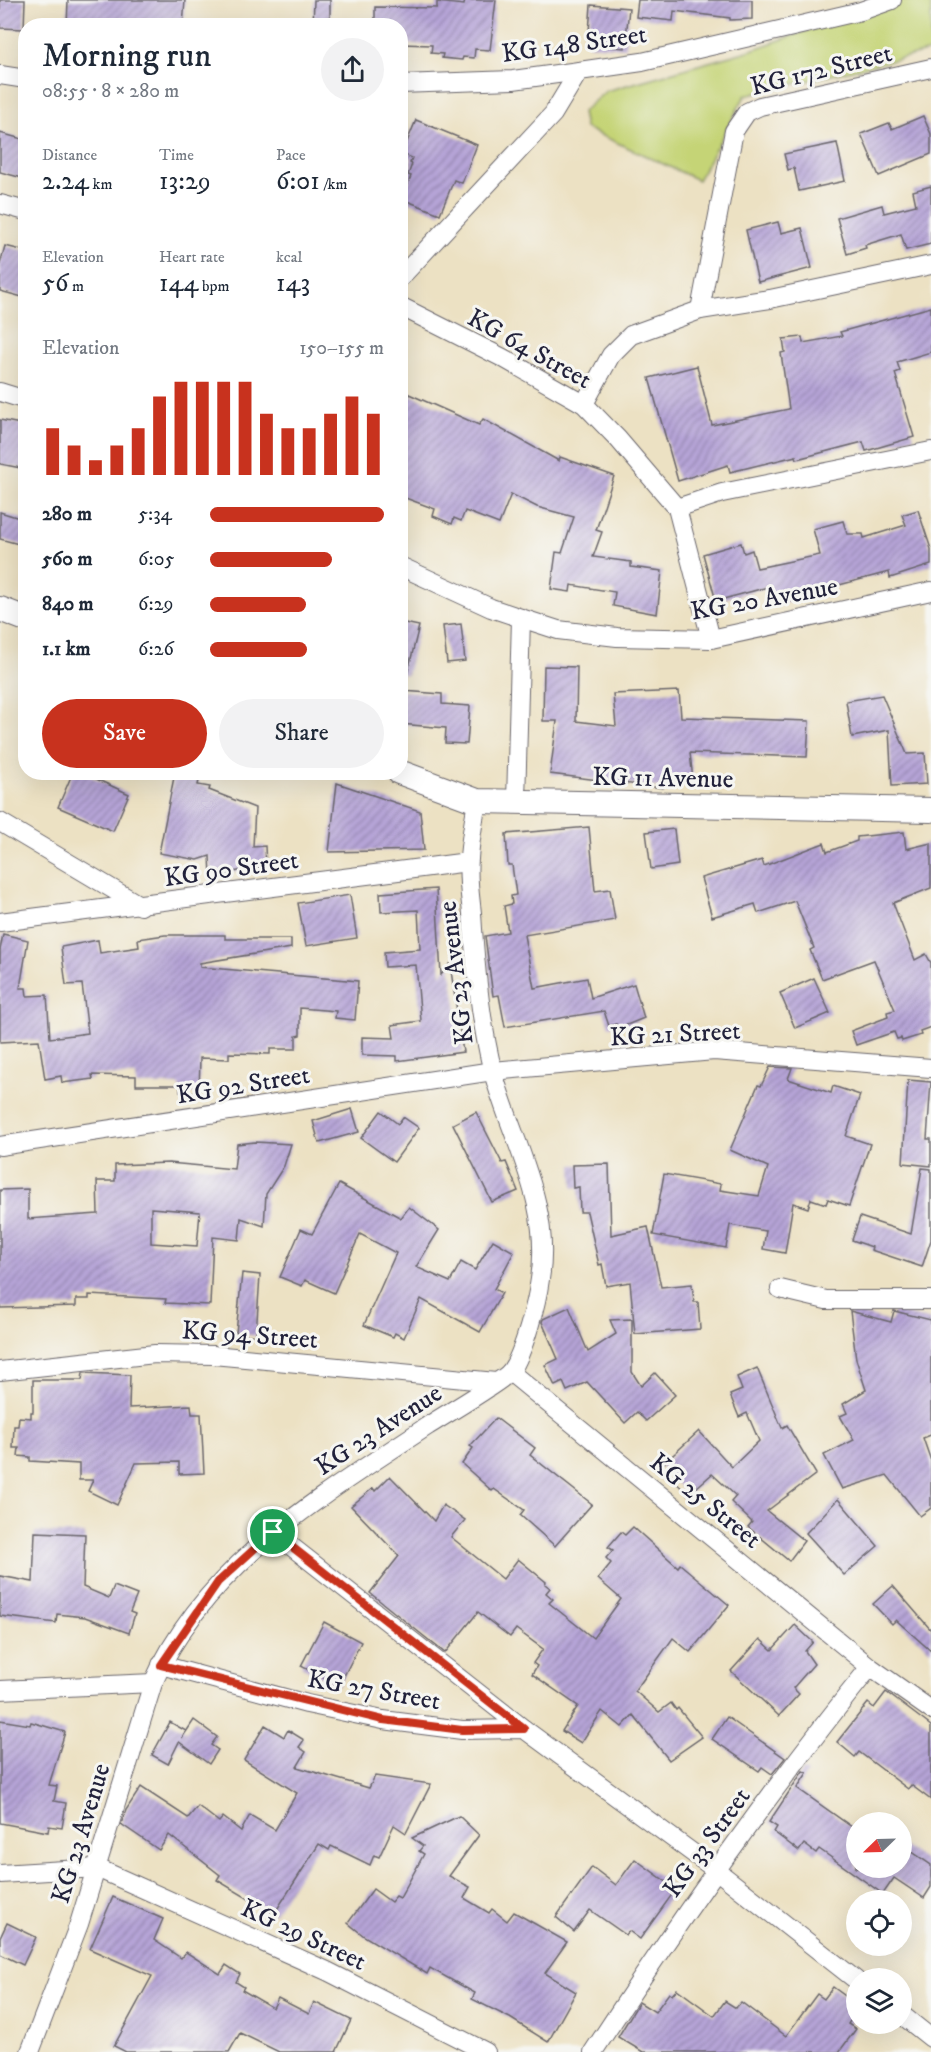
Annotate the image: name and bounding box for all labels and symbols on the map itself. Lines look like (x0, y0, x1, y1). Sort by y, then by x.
street label: KG 148 Street (500, 18, 649, 71)
street label: KG 172 Street (747, 37, 895, 104)
street label: KG 64 Street (461, 302, 597, 397)
street label: KG 20 Avenue (688, 570, 840, 629)
street label: KG 11 Avenue (592, 761, 734, 796)
street label: KG 90 Street (162, 844, 301, 895)
street label: KG 23 Avenue (431, 899, 482, 1047)
street label: KG 21 Street (609, 1015, 741, 1054)
street label: KG 92 Street (174, 1059, 312, 1112)
street label: KG 94 Street (181, 1314, 319, 1357)
street label: KG 23 Avenue (309, 1377, 448, 1483)
street label: KG 25 Street (643, 1446, 768, 1556)
pin (247, 1506, 298, 1557)
street label: KG 27 Street (305, 1663, 443, 1718)
street label: KG 23 Avenue (45, 1760, 118, 1907)
street label: KG 33 Street (656, 1781, 758, 1904)
north arrow (846, 1812, 912, 1878)
street label: KG 29 Street (236, 1892, 371, 1979)

